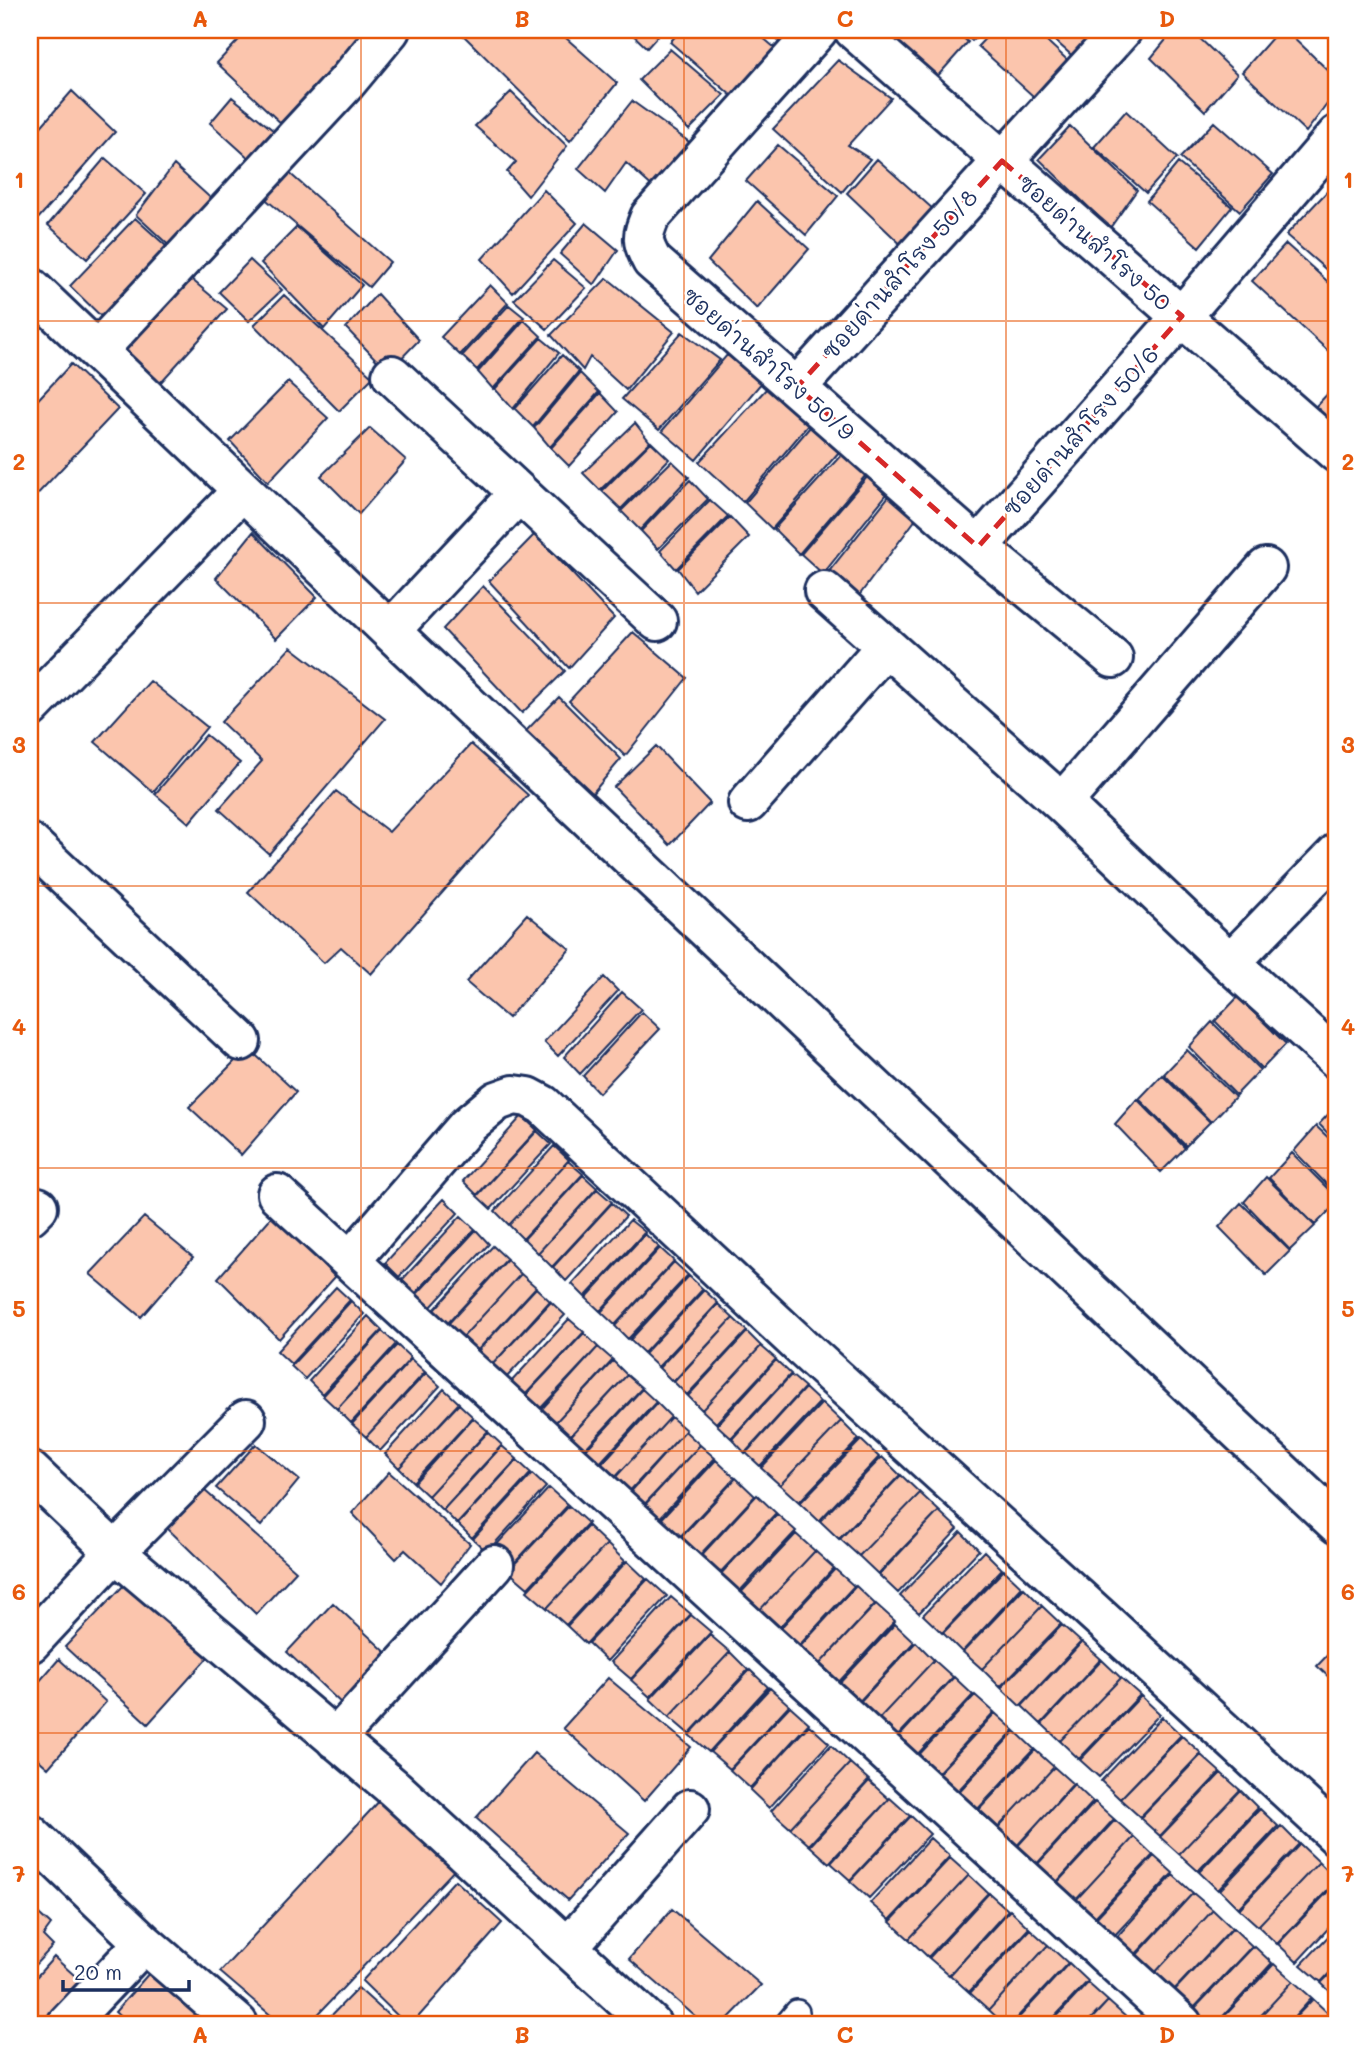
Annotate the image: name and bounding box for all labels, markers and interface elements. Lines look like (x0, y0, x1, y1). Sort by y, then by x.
text: A (192, 3, 208, 33)
text: B (514, 3, 530, 33)
text: C (836, 3, 854, 33)
text: D (1159, 3, 1175, 33)
text: 1 (14, 164, 24, 194)
text: 1 (1343, 164, 1353, 194)
street label: ซอยด่านสำโรง 50 (1012, 167, 1178, 317)
street label: ซอยด่านสำโรง 50/8 (814, 182, 984, 366)
street label: ซอยด่านสำโรง 50/9 (676, 280, 862, 446)
street label: ซอยด่านสำโรง 50/6 (995, 339, 1165, 523)
text: 2 (13, 446, 25, 476)
text: 2 (1342, 446, 1354, 476)
text: 3 (12, 729, 26, 759)
text: 3 (1341, 729, 1355, 759)
text: 4 (12, 1011, 26, 1041)
text: 4 (1341, 1011, 1355, 1041)
text: 5 (12, 1293, 26, 1323)
text: 5 (1341, 1293, 1355, 1323)
text: 6 (12, 1576, 26, 1606)
text: 6 (1341, 1576, 1355, 1606)
text: 7 (13, 1858, 26, 1888)
text: 7 (1342, 1858, 1355, 1888)
scale bar (63, 1949, 189, 1993)
text: 20 m (74, 1958, 122, 1985)
text: A (192, 2019, 208, 2049)
text: B (514, 2019, 530, 2049)
text: C (836, 2019, 854, 2049)
text: D (1159, 2019, 1175, 2049)

